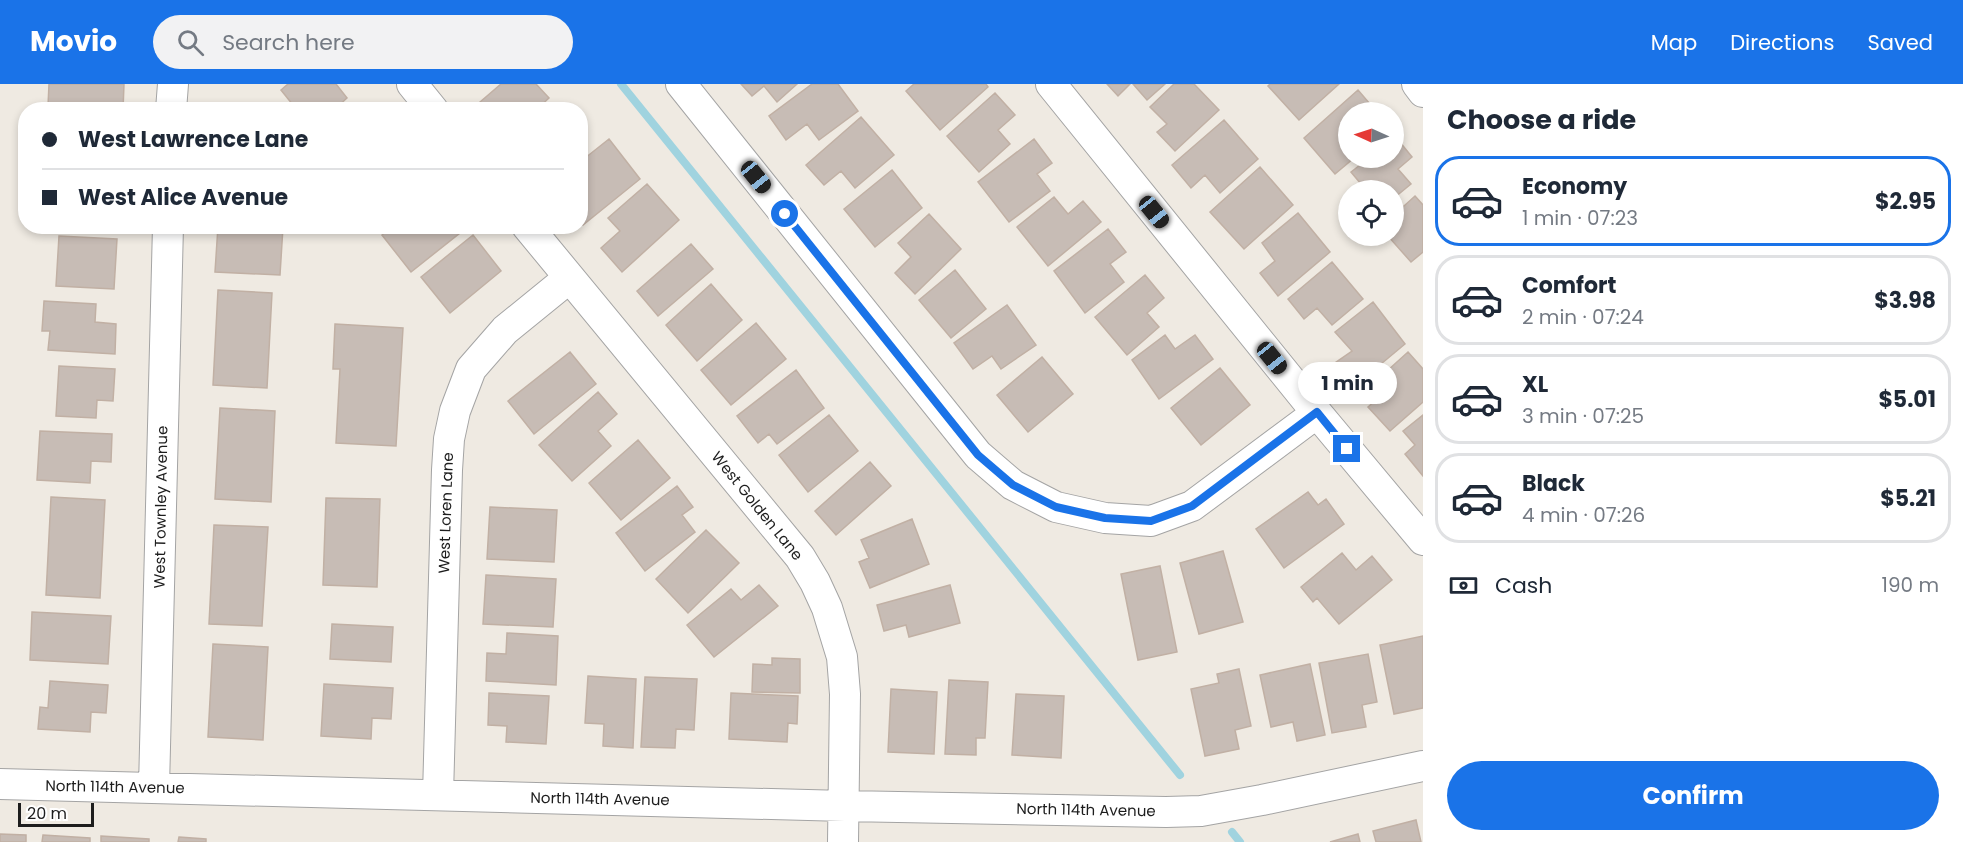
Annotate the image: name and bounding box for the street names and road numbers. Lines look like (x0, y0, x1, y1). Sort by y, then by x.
street label: West Townley Avenue (149, 426, 172, 588)
street label: West Golden Lane (707, 447, 808, 565)
street label: West Loren Lane (433, 452, 458, 574)
street label: North 114th Avenue (45, 775, 185, 798)
street label: North 114th Avenue (530, 787, 670, 810)
street label: North 114th Avenue (1016, 798, 1156, 821)

